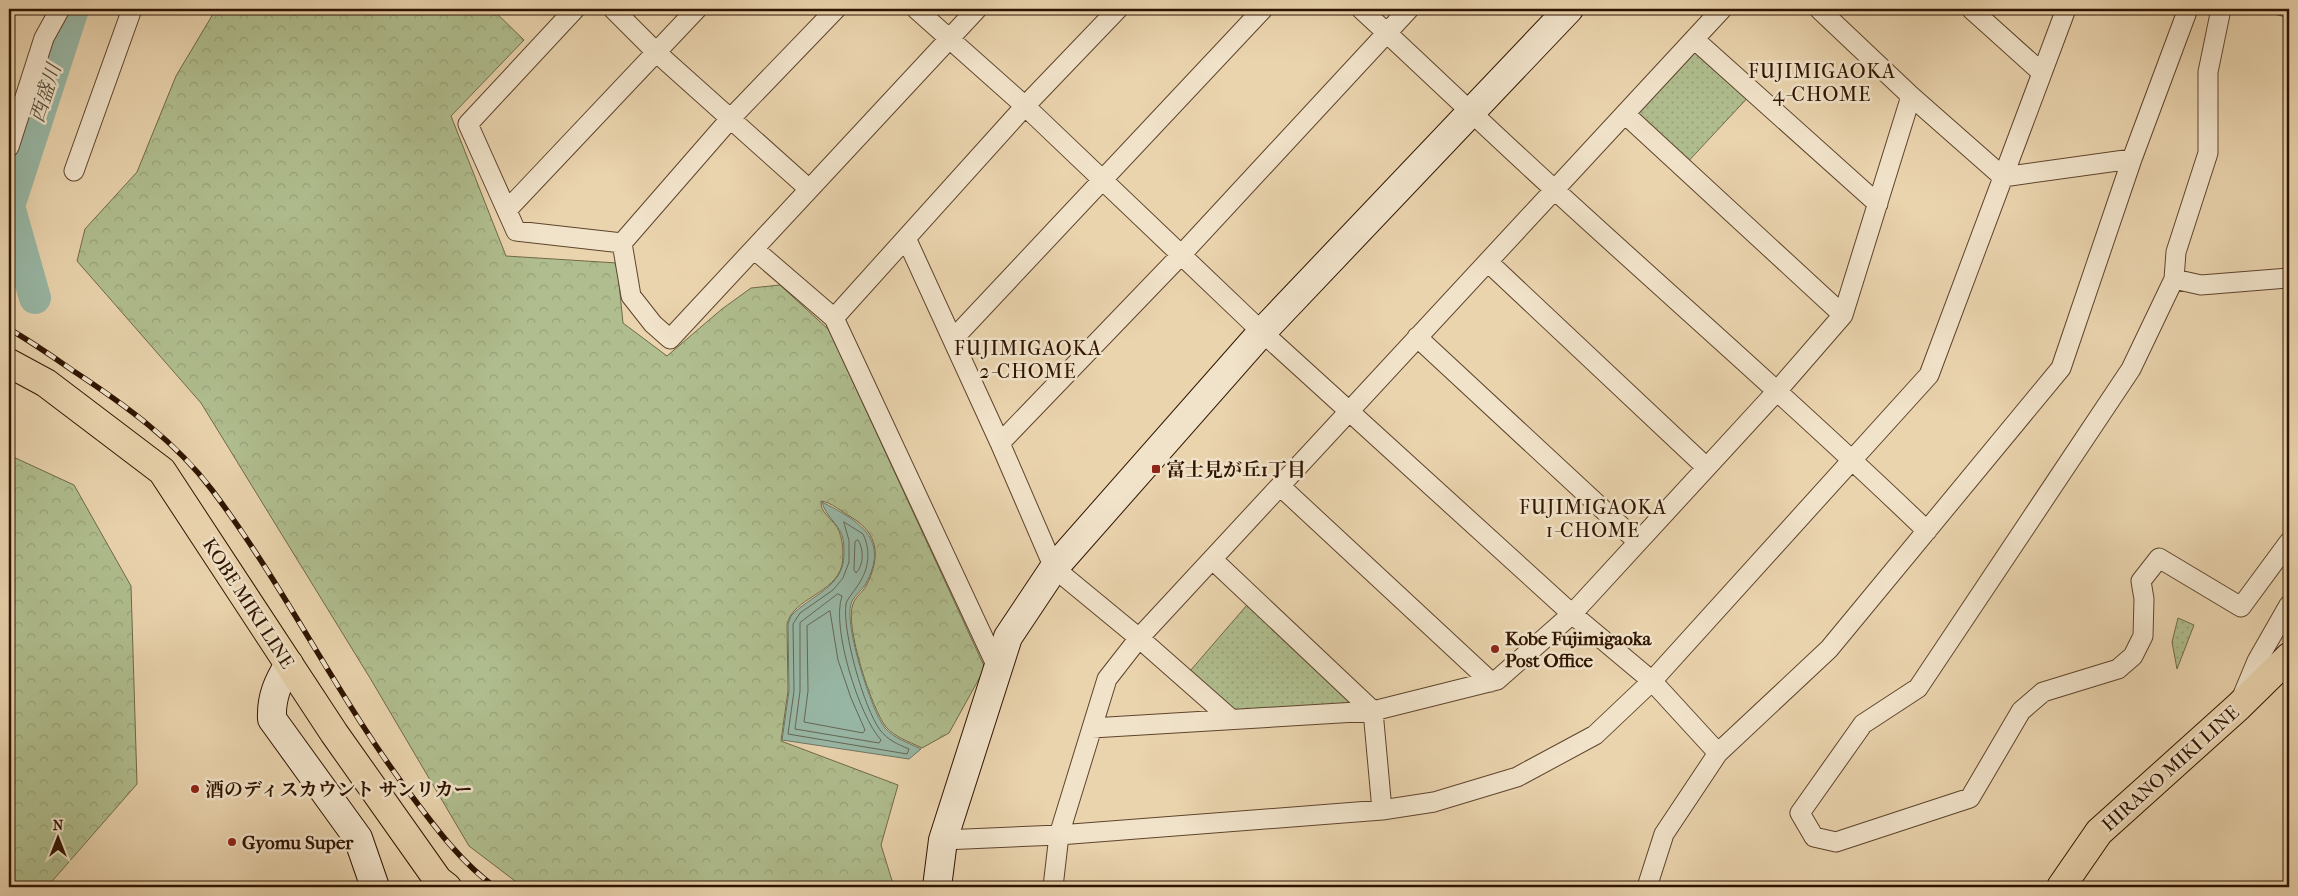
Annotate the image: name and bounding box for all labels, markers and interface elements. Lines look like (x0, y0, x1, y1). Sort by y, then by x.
water label: 西盛川 (25, 59, 66, 125)
district label: FUJIMIGAOKA 4-CHOME (1748, 60, 1896, 106)
district label: FUJIMIGAOKA 2-CHOME (954, 337, 1102, 383)
place label: 富士見が丘1丁目 (1166, 459, 1306, 481)
marker: 富士見が丘1丁目 (1150, 463, 1162, 475)
district label: FUJIMIGAOKA 1-CHOME (1519, 496, 1667, 542)
street label: KOBE MIKI LINE (198, 534, 299, 673)
place label: Kobe Fujimigaoka Post Office (1505, 628, 1652, 672)
marker: Kobe Fujimigaoka Post Office (1489, 643, 1501, 655)
street label: HIRANO MIKI LINE (2098, 701, 2244, 836)
place label: 酒のディスカウント サンリカー (205, 779, 472, 801)
marker: 酒のディスカウント サンリカー (189, 783, 201, 795)
north arrow (32, 814, 82, 864)
text: N (53, 817, 64, 834)
place label: Gyomu Super (242, 832, 354, 854)
marker: Gyomu Super (226, 836, 238, 848)

